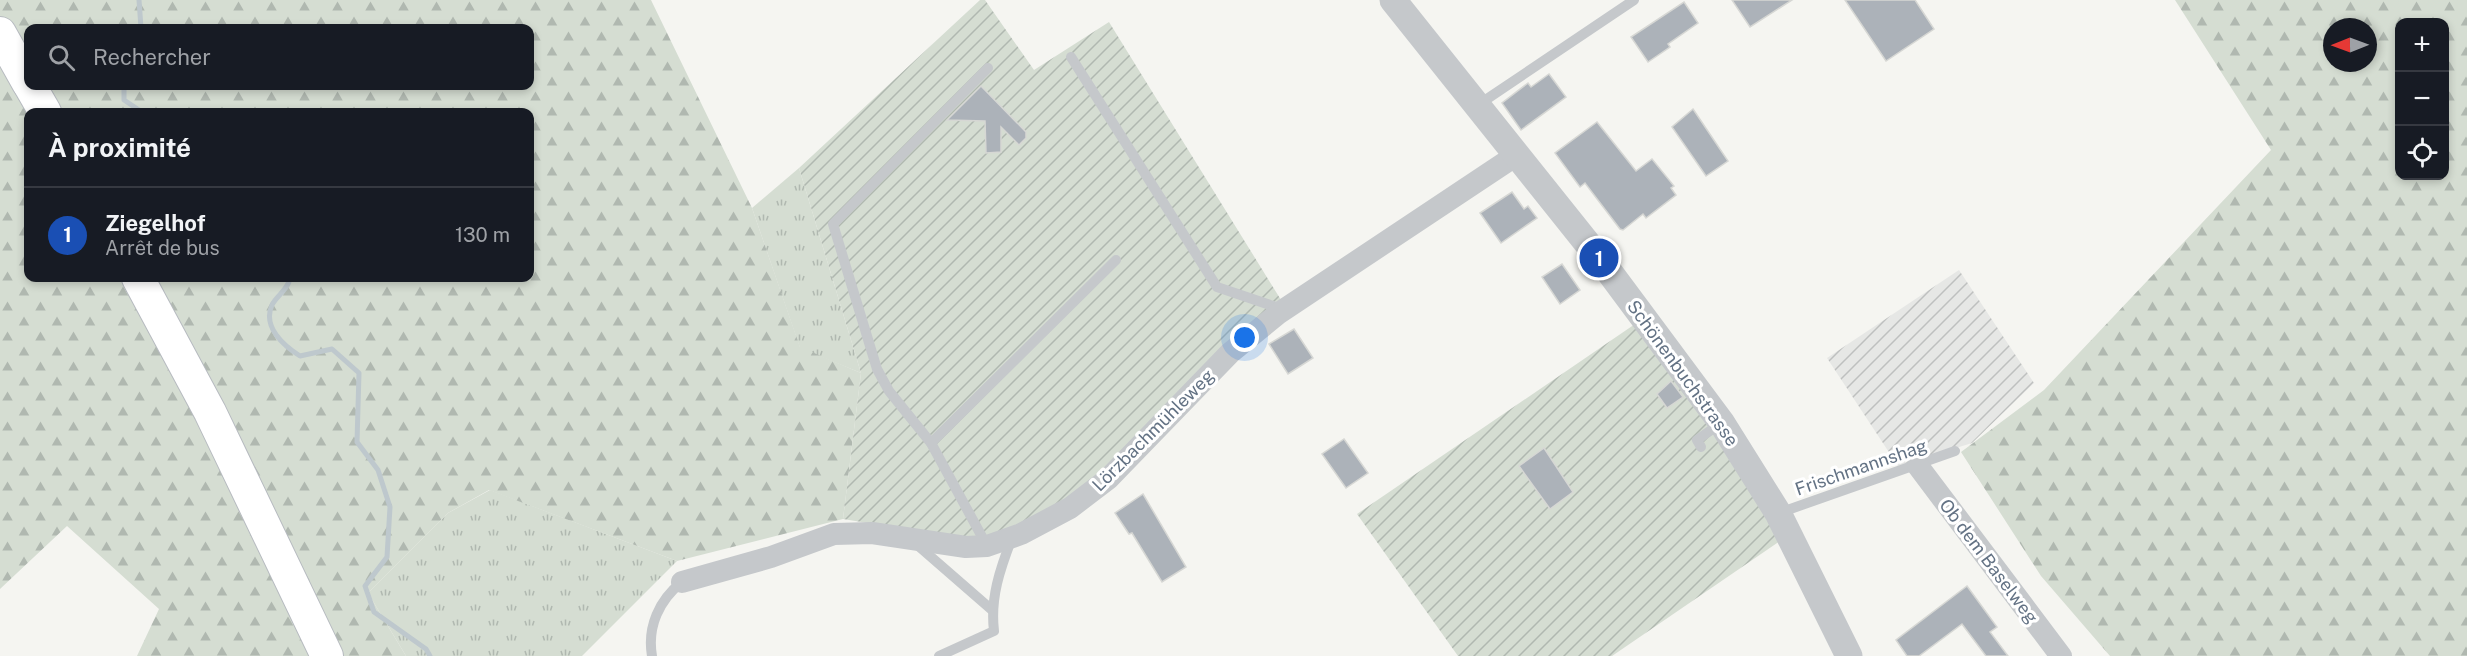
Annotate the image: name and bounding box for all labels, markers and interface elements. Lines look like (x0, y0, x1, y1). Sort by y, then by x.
north arrow (2323, 18, 2377, 72)
map controls (2395, 18, 2449, 180)
button: + (2395, 18, 2449, 72)
search box (24, 24, 534, 90)
icon: search (45, 41, 78, 74)
text: Rechercher (93, 44, 211, 70)
button: − (2395, 72, 2449, 126)
button: locate (2395, 126, 2449, 180)
text: À proximité (48, 132, 191, 163)
text: Ziegelhof (105, 210, 205, 236)
text: 1 (63, 223, 72, 247)
text: 130 m (455, 223, 510, 247)
text: Arrêt de bus (105, 236, 220, 260)
pin: 1 (1580, 236, 1618, 280)
street label: Schönenbuchstrasse (1623, 296, 1743, 450)
your location (1230, 323, 1259, 352)
street label: Lörzbachmühleweg (1088, 365, 1218, 495)
street label: Frischmannshag (1792, 435, 1930, 499)
street label: Ob dem Baselweg (1935, 495, 2043, 627)

